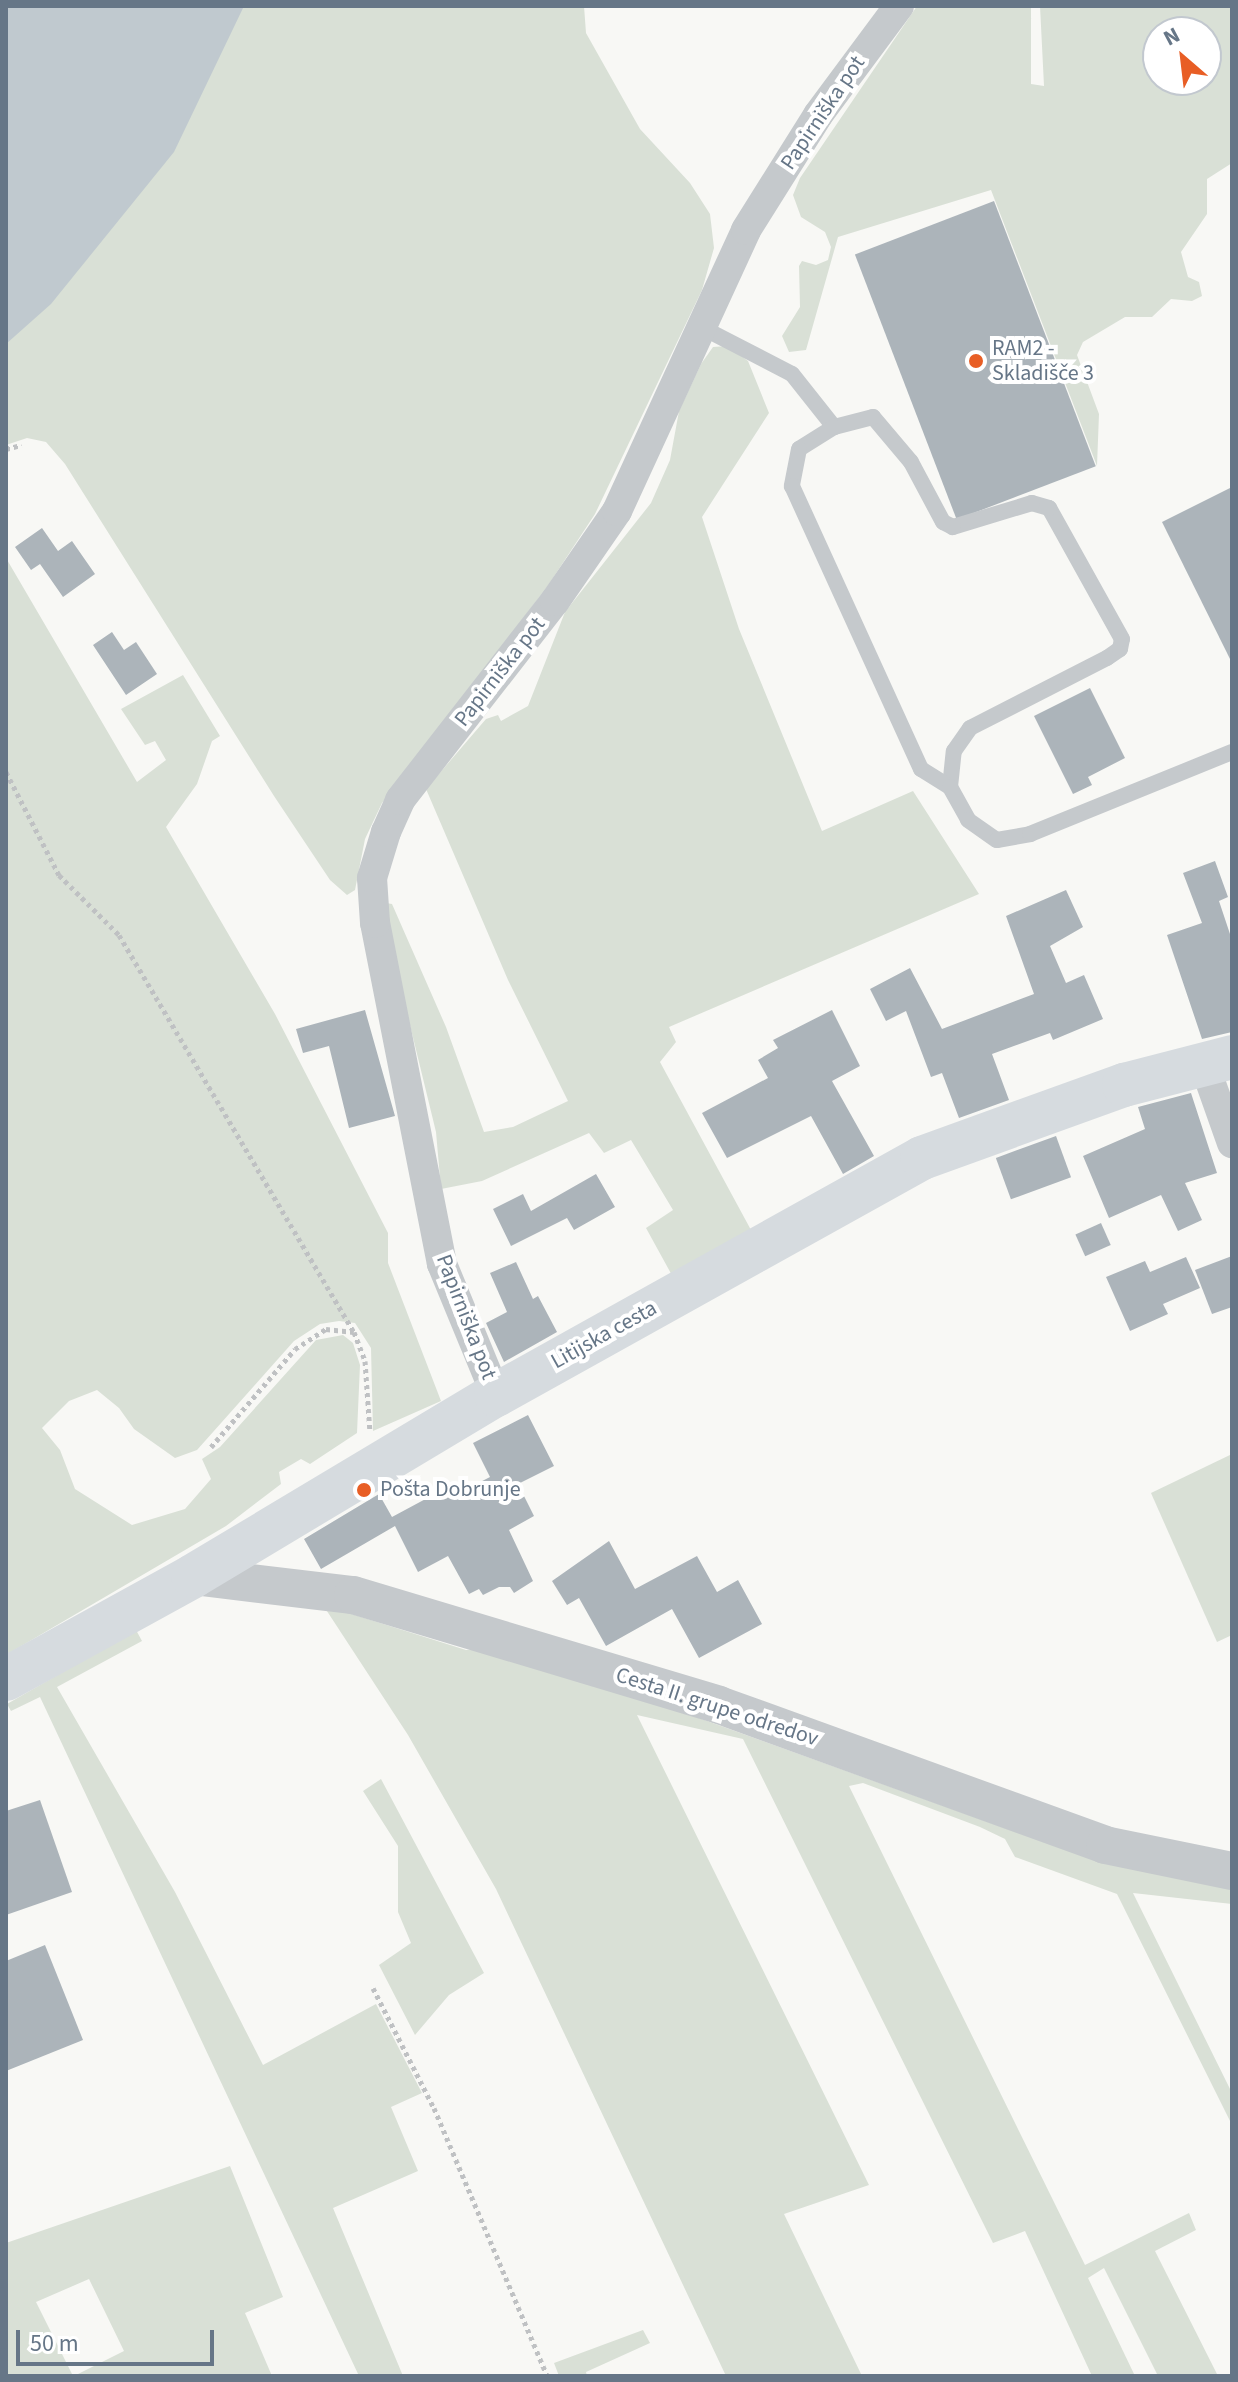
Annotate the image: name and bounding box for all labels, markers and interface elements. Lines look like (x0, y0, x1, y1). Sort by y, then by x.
north arrow (1142, 16, 1222, 96)
text: N (1158, 19, 1186, 54)
street label: Papirniška pot (775, 51, 871, 175)
place label: RAM2 - Skladišče 3 (992, 335, 1094, 386)
marker: RAM2 - Skladišče 3 (967, 352, 985, 370)
street label: Papirniška pot (449, 612, 551, 732)
street label: Papirniška pot (430, 1251, 502, 1383)
street label: Litijska cesta (546, 1295, 662, 1375)
place label: Pošta Dobrunje (380, 1477, 521, 1503)
marker: Pošta Dobrunje (355, 1481, 373, 1499)
street label: Cesta II. grupe odredov (613, 1662, 821, 1752)
scale bar (20, 2314, 218, 2364)
text: 50 m (30, 2326, 79, 2361)

